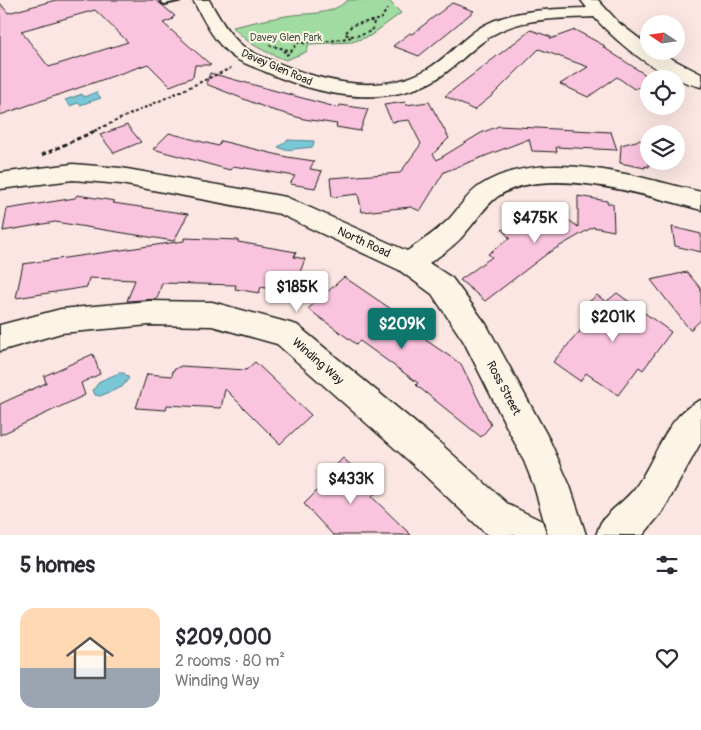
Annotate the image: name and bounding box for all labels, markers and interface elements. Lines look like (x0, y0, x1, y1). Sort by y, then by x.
north arrow (640, 15, 685, 60)
map controls (640, 15, 685, 170)
park label: Davey Glen Park (250, 31, 323, 44)
street label: Davey Glen Road (239, 47, 314, 88)
button: locate (640, 70, 685, 115)
button: layers (640, 125, 685, 170)
pin: $475K (500, 202, 570, 244)
text: $475K (513, 208, 557, 228)
street label: North Road (335, 224, 393, 261)
pin: $185K (262, 270, 332, 313)
text: $185K (276, 277, 318, 297)
pin: $201K (578, 300, 648, 343)
text: $201K (591, 307, 635, 327)
pin: $209K (367, 308, 437, 350)
text: $209K (379, 314, 425, 334)
street label: Winding Way (289, 335, 346, 388)
street label: Ross Street (483, 359, 524, 418)
pin: $433K (316, 462, 386, 505)
text: $433K (328, 469, 374, 489)
icon: filters (653, 551, 681, 579)
text: 5 homes (20, 552, 95, 579)
text: $209,000 (175, 624, 272, 651)
icon: home (60, 628, 120, 688)
icon: heart (653, 644, 681, 672)
text: 2 rooms · 80 m² (175, 651, 285, 671)
text: Winding Way (175, 671, 259, 691)

